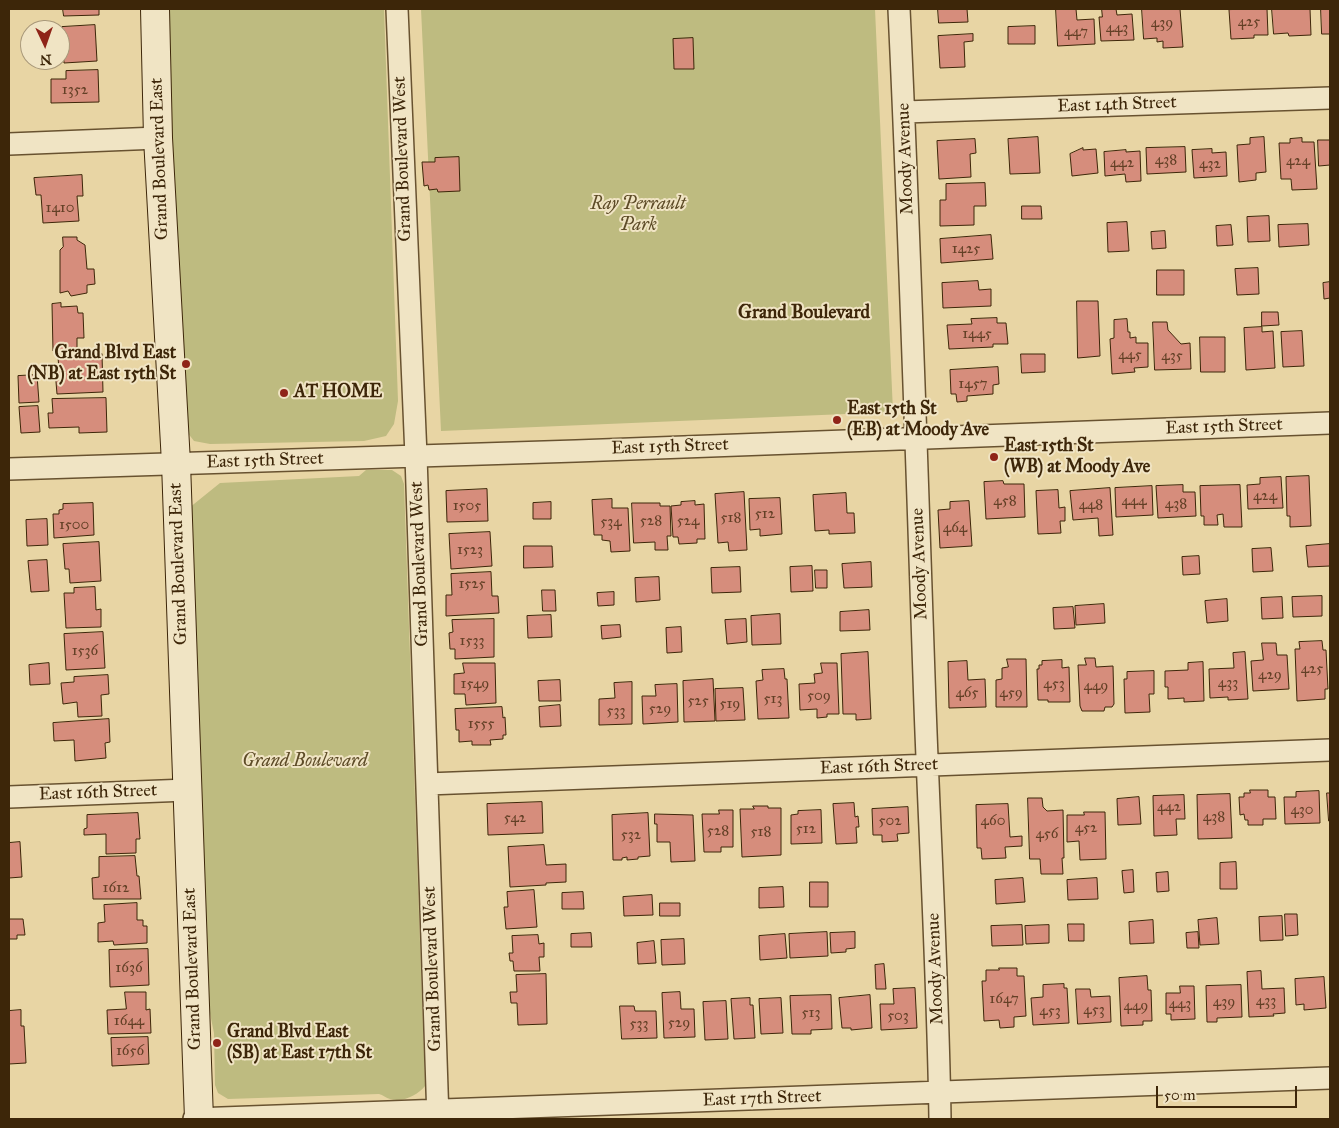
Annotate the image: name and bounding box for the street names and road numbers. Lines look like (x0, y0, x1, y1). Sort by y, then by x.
street label: Grand Boulevard West (389, 76, 417, 242)
street label: Grand Boulevard East (146, 78, 174, 240)
street label: East 14th Street (1057, 92, 1177, 118)
street label: Moody Avenue (893, 103, 919, 215)
street label: East 15th Street (1165, 414, 1283, 440)
street label: East 15th Street (611, 434, 729, 460)
street label: East 15th Street (206, 448, 324, 474)
street label: Grand Boulevard West (406, 481, 434, 647)
street label: Grand Boulevard East (165, 483, 193, 645)
street label: Moody Avenue (907, 508, 933, 620)
street label: East 16th Street (819, 754, 939, 780)
street label: East 16th Street (38, 780, 158, 806)
street label: Grand Boulevard West (419, 886, 447, 1052)
street label: Grand Boulevard East (179, 888, 207, 1050)
street label: Moody Avenue (923, 913, 949, 1025)
street label: East 17th Street (702, 1086, 822, 1112)

